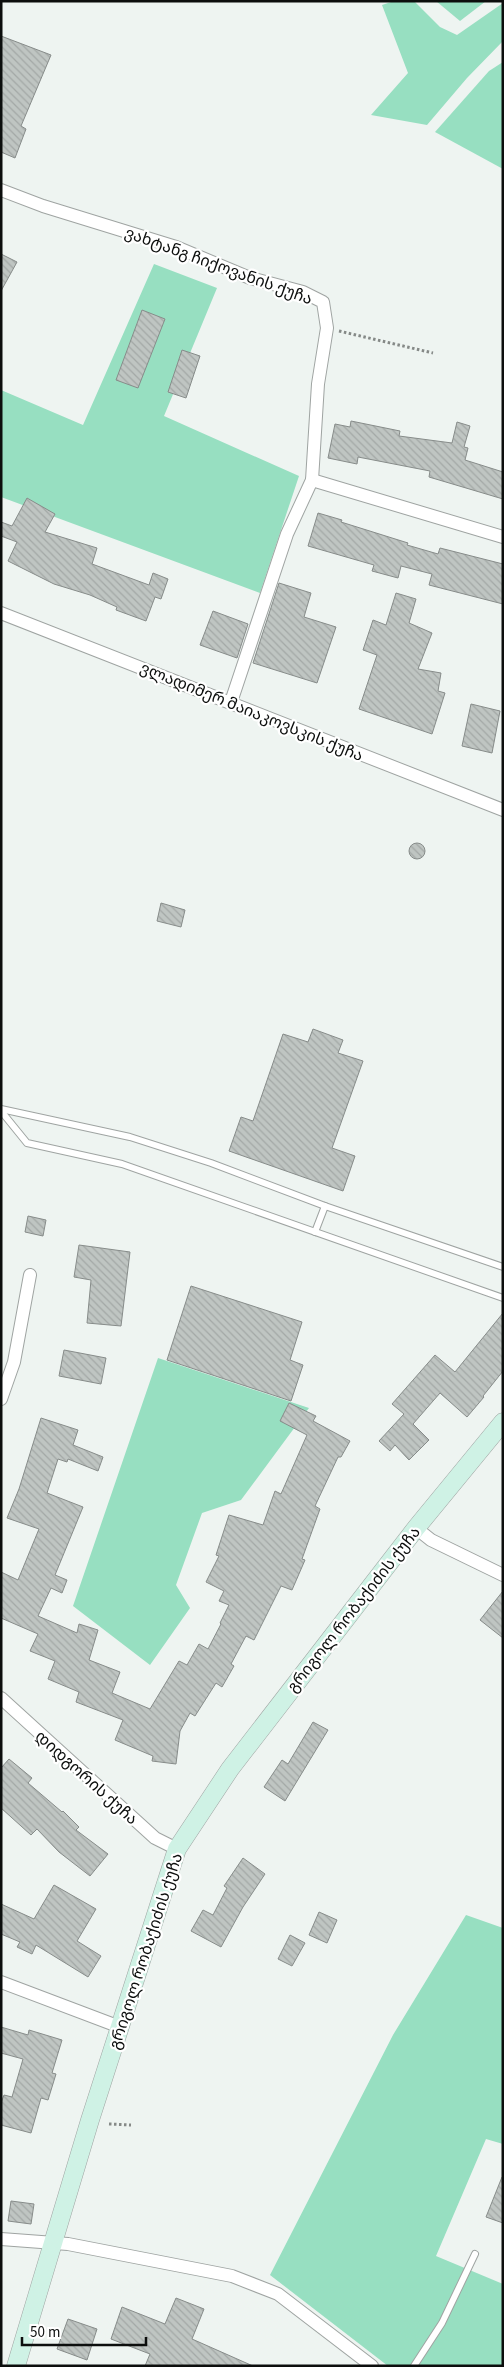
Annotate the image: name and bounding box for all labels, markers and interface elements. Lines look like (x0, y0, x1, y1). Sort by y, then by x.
street label: ვახტანგ ჩიქოვანის ქუჩა (122, 222, 316, 310)
street label: ვლადიმერ მაიაკოვსკის ქუჩა (137, 657, 366, 767)
street label: გრიგოლ რობაქიძის ქუჩა (282, 1522, 426, 1697)
street label: დიდგორის ქუჩა (30, 1726, 143, 1830)
street label: გრიგოლ რობაქიძის ქუჩა (104, 1850, 188, 2052)
scale bar (22, 2314, 146, 2346)
text: 50 m (30, 2322, 60, 2343)

